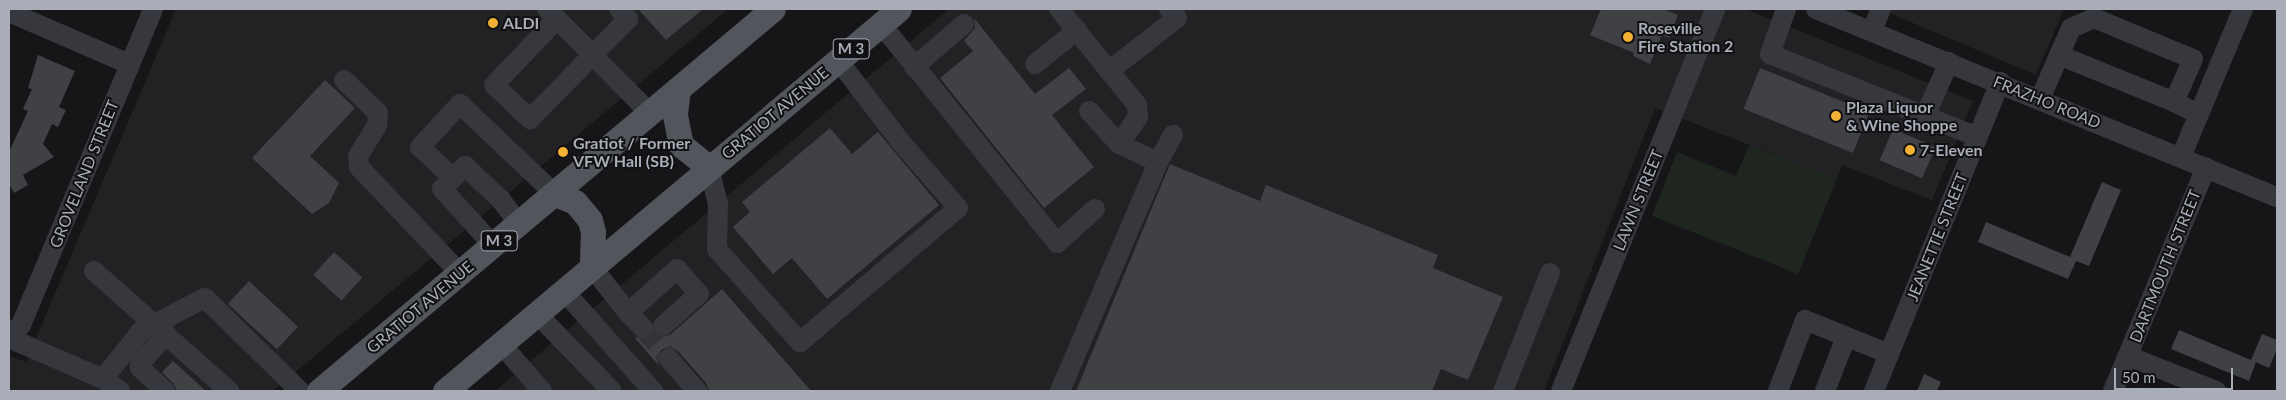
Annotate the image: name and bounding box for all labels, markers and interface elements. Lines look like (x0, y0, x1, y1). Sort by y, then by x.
place label: ALDI (503, 13, 539, 33)
marker: ALDI (487, 17, 499, 29)
place label: Roseville Fire Station 2 (1638, 18, 1733, 56)
marker: Roseville Fire Station 2 (1622, 31, 1634, 43)
road number: M 3 (832, 36, 870, 62)
street label: GRATIOT AVENUE (717, 62, 833, 164)
street label: FRAZHO ROAD (1991, 72, 2103, 132)
street label: GROVELAND STREET (46, 97, 122, 251)
place label: Plaza Liquor & Wine Shoppe (1846, 97, 1957, 135)
marker: Plaza Liquor & Wine Shoppe (1830, 110, 1842, 122)
place label: Gratiot / Former VFW Hall (SB) (573, 133, 690, 171)
place label: 7-Eleven (1920, 140, 1982, 160)
marker: 7-Eleven (1904, 144, 1916, 156)
marker: Gratiot / Former VFW Hall (SB) (557, 146, 569, 158)
street label: LAWN STREET (1609, 147, 1667, 253)
street label: JEANETTE STREET (1903, 170, 1971, 304)
street label: DARTMOUTH STREET (2126, 187, 2204, 345)
road number: M 3 (480, 228, 518, 254)
street label: GRATIOT AVENUE (362, 256, 478, 358)
scale bar (2116, 358, 2235, 390)
text: 50 m (2122, 368, 2156, 386)

